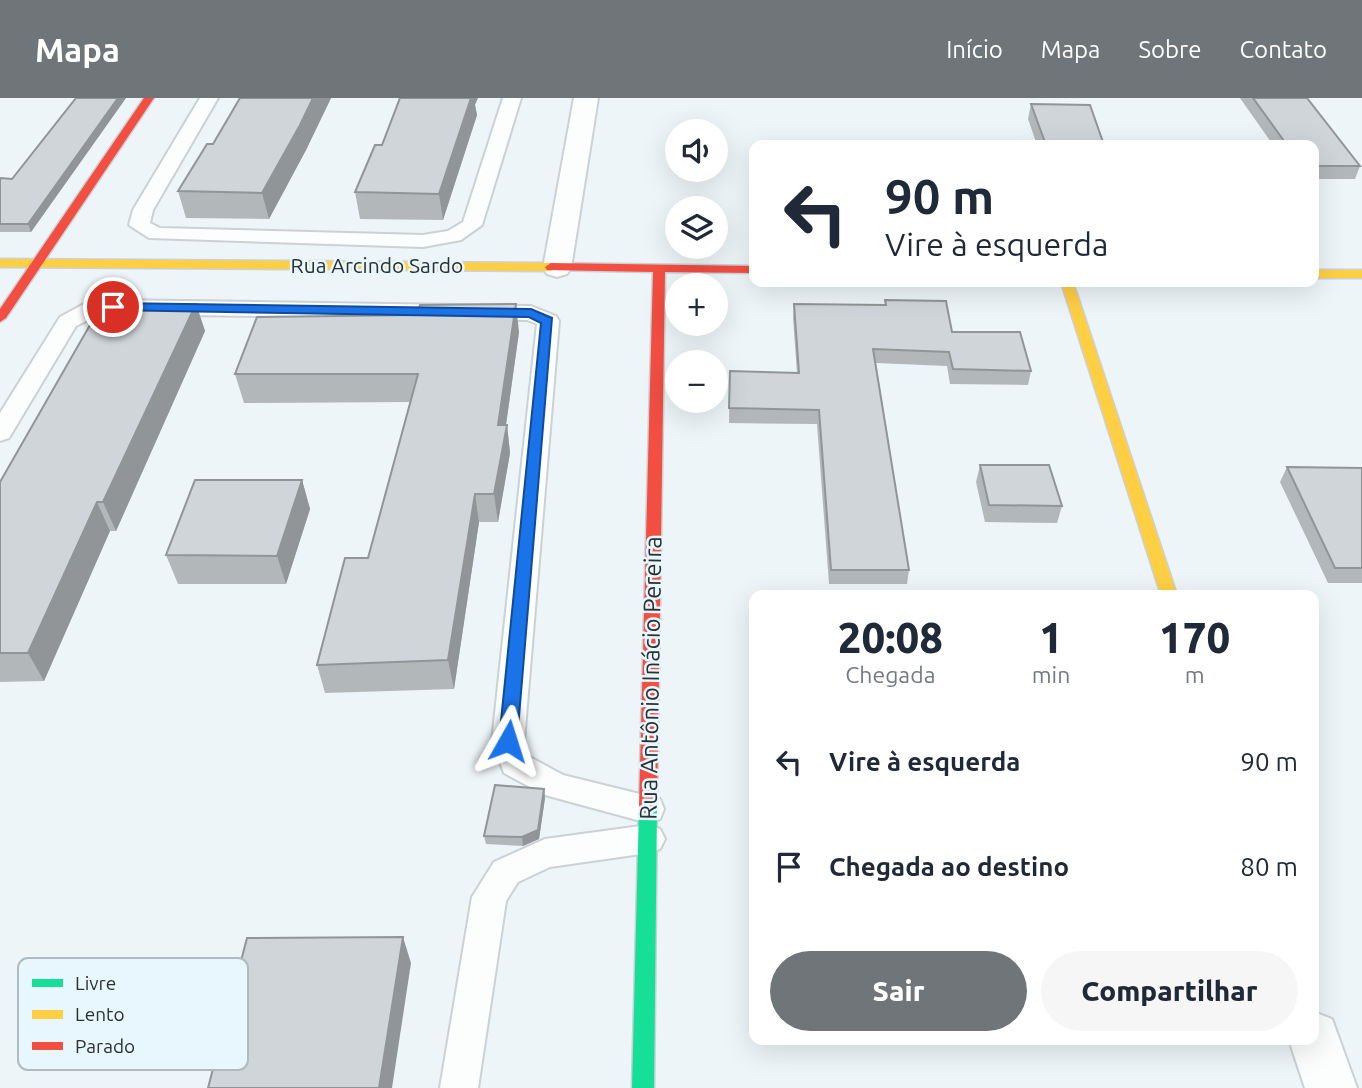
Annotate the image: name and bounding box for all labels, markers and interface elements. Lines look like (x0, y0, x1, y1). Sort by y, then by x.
text: Mapa (35, 31, 120, 68)
text: Início (946, 36, 1003, 63)
text: Mapa (1041, 36, 1100, 63)
text: Sobre (1138, 36, 1201, 63)
text: Contato (1239, 36, 1327, 63)
map controls (665, 119, 728, 413)
button: sound (665, 119, 728, 182)
icon: left (770, 168, 861, 259)
text: 90 m (885, 168, 994, 223)
button: layers (665, 196, 728, 259)
text: Vire à esquerda (885, 226, 1108, 262)
street label: Rua Arcindo Sardo (291, 253, 463, 277)
button: + (665, 273, 728, 336)
pin (83, 277, 143, 337)
icon: arrive (94, 288, 132, 326)
button: − (665, 350, 728, 413)
street label: Rua Antônio Inácio Pereira (635, 536, 666, 820)
text: 20:08 (838, 614, 943, 661)
text: 1 (1039, 614, 1063, 661)
text: 170 (1159, 614, 1230, 661)
text: Chegada (845, 662, 935, 687)
text: min (1032, 662, 1070, 687)
text: m (1185, 662, 1205, 687)
position arrow (471, 704, 545, 778)
icon: left (770, 743, 808, 781)
text: Vire à esquerda (829, 747, 1020, 776)
text: 90 m (1240, 747, 1298, 776)
icon: arrive (770, 848, 808, 886)
text: Chegada ao destino (829, 852, 1069, 881)
text: 80 m (1240, 852, 1298, 881)
button: Sair (770, 951, 1027, 1031)
button: Compartilhar (1041, 951, 1298, 1031)
legend (18, 958, 248, 1070)
text: Livre (75, 972, 116, 994)
text: Lento (75, 1003, 125, 1025)
text: Parado (75, 1035, 135, 1057)

